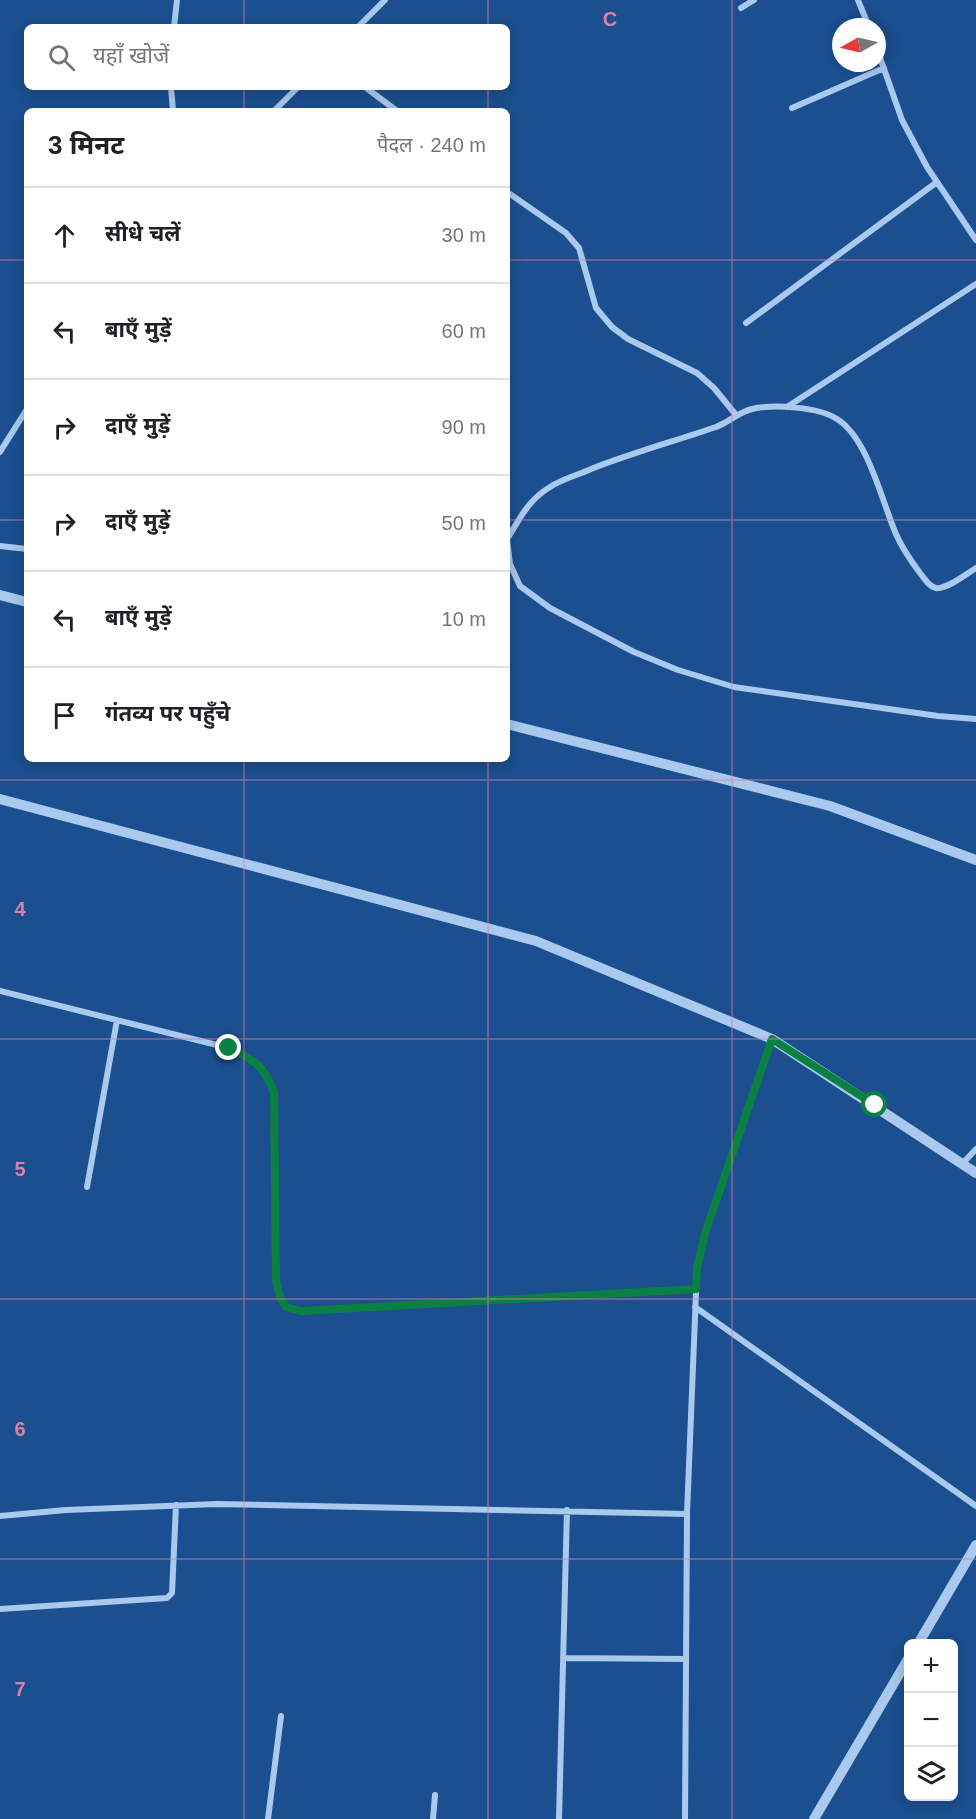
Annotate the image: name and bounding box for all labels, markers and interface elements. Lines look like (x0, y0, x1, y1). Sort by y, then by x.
text: C (603, 8, 617, 30)
north arrow (832, 18, 886, 72)
search box (24, 24, 510, 90)
icon: search (45, 41, 78, 74)
text: यहाँ खोजें (93, 43, 169, 68)
text: 3 मिनट (48, 130, 124, 160)
text: पैदल · 240 m (377, 134, 486, 156)
icon: ahead (48, 219, 81, 252)
text: सीधे चलें (105, 221, 180, 246)
text: 30 m (442, 224, 486, 246)
icon: left (48, 315, 81, 348)
text: बाएँ मुड़ें (105, 317, 171, 342)
text: 60 m (442, 320, 486, 342)
icon: right (48, 411, 81, 444)
text: दाएँ मुड़ें (105, 413, 170, 438)
text: 90 m (442, 416, 486, 438)
icon: right (48, 507, 81, 540)
text: दाएँ मुड़ें (105, 509, 170, 534)
text: 50 m (442, 512, 486, 534)
icon: left (48, 603, 81, 636)
text: बाएँ मुड़ें (105, 605, 171, 630)
text: 10 m (442, 608, 486, 630)
icon: arrive (48, 699, 81, 732)
text: गंतव्य पर पहुँचे (105, 701, 230, 726)
text: 4 (14, 898, 26, 920)
route end (215, 1034, 241, 1060)
route start (861, 1091, 887, 1117)
text: 5 (14, 1158, 26, 1180)
text: 6 (14, 1418, 26, 1440)
map controls (904, 1639, 958, 1801)
button: + (904, 1639, 958, 1693)
text: 7 (14, 1678, 26, 1700)
button: − (904, 1693, 958, 1747)
button: layers (904, 1747, 958, 1801)

